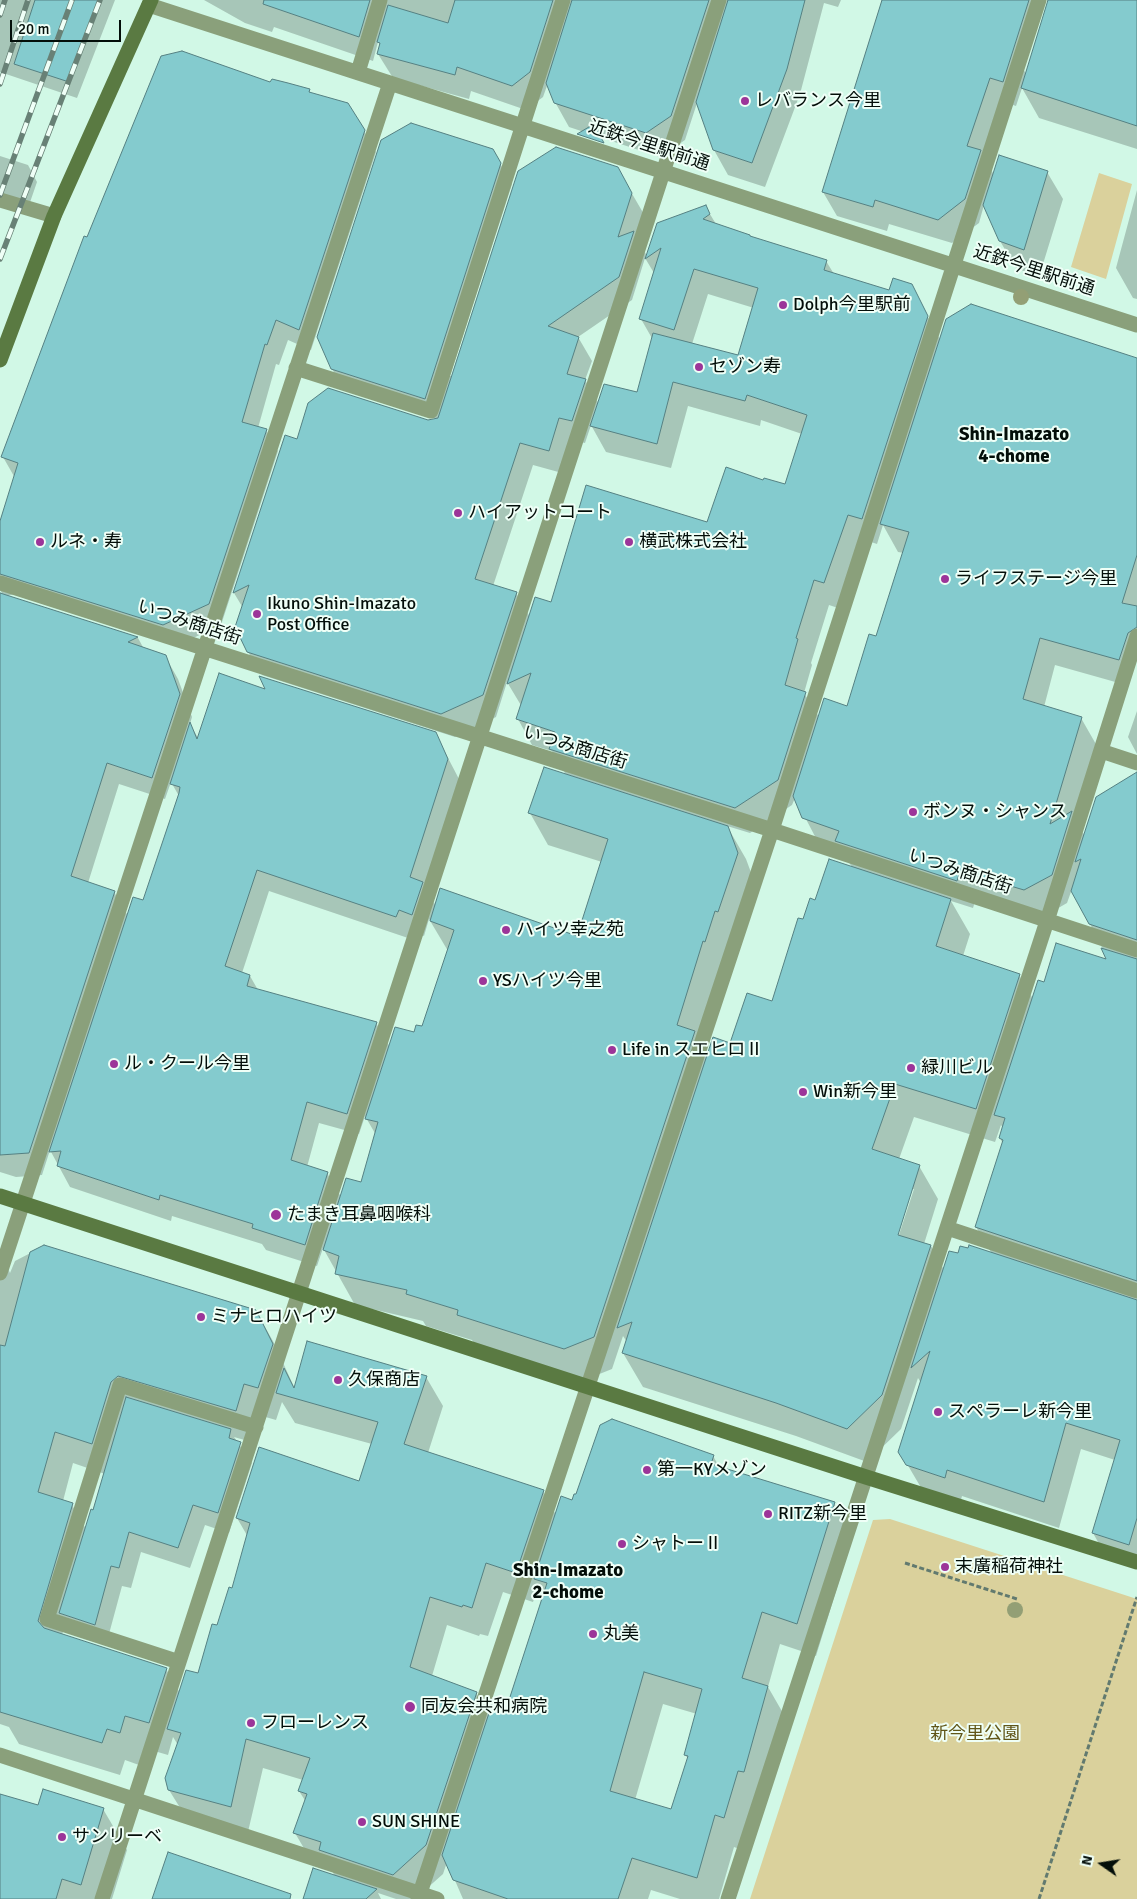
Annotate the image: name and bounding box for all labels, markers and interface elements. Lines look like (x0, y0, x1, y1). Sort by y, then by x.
scale bar (12, 10, 124, 42)
text: 20 m (18, 20, 49, 38)
place label: レバランス今里 (755, 90, 881, 112)
marker: レバランス今里 (739, 95, 751, 107)
street label: 近鉄今里駅前通 (586, 116, 712, 176)
street label: 近鉄今里駅前通 (971, 241, 1097, 301)
place label: Dolph今里駅前 (793, 294, 911, 316)
marker: Dolph今里駅前 (777, 299, 789, 311)
place label: セゾン寿 (709, 356, 781, 378)
marker: セゾン寿 (693, 361, 705, 373)
district label: Shin-Imazato 4-chome (959, 424, 1069, 468)
place label: ハイアットコート (468, 502, 612, 524)
marker: ハイアットコート (452, 507, 464, 519)
place label: ルネ・寿 (50, 531, 122, 553)
place label: 横武株式会社 (639, 531, 747, 553)
marker: ルネ・寿 (34, 536, 46, 548)
marker: 横武株式会社 (623, 536, 635, 548)
place label: ライフステージ今里 (955, 568, 1117, 590)
marker: ライフステージ今里 (939, 573, 951, 585)
place label: Ikuno Shin-Imazato Post Office (267, 593, 416, 636)
street label: いつみ商店街 (134, 596, 244, 650)
marker: Ikuno Shin-Imazato Post Office (251, 608, 263, 620)
street label: いつみ商店街 (520, 722, 630, 774)
place label: ボンヌ・シャンス (923, 801, 1067, 823)
marker: ボンヌ・シャンス (907, 806, 919, 818)
street label: いつみ商店街 (905, 845, 1015, 899)
place label: ハイツ幸之苑 (516, 919, 624, 941)
marker: ハイツ幸之苑 (500, 924, 512, 936)
place label: YSハイツ今里 (493, 970, 602, 992)
marker: YSハイツ今里 (477, 975, 489, 987)
place label: Life in スエヒロⅡ (622, 1039, 763, 1061)
marker: Life in スエヒロⅡ (606, 1044, 618, 1056)
place label: ル・クール今里 (124, 1053, 250, 1075)
place label: 緑川ビル (921, 1057, 993, 1079)
marker: ル・クール今里 (108, 1058, 120, 1070)
marker: 緑川ビル (905, 1062, 917, 1074)
place label: Win新今里 (813, 1081, 897, 1103)
marker: Win新今里 (797, 1086, 809, 1098)
place label: たまき耳鼻咽喉科 (287, 1204, 431, 1226)
marker: たまき耳鼻咽喉科 (269, 1208, 283, 1222)
place label: ミナヒロハイツ (211, 1306, 337, 1328)
marker: ミナヒロハイツ (195, 1311, 207, 1323)
place label: 久保商店 (348, 1369, 420, 1391)
marker: 久保商店 (332, 1374, 344, 1386)
place label: スペラーレ新今里 (948, 1401, 1092, 1423)
marker: スペラーレ新今里 (932, 1406, 944, 1418)
place label: 第一KYメゾン (657, 1459, 767, 1481)
marker: 第一KYメゾン (641, 1464, 653, 1476)
place label: RITZ新今里 (778, 1503, 867, 1525)
marker: RITZ新今里 (762, 1508, 774, 1520)
place label: シャトーⅡ (632, 1533, 722, 1555)
marker: シャトーⅡ (616, 1538, 628, 1550)
place label: 末廣稲荷神社 (955, 1556, 1063, 1578)
district label: Shin-Imazato 2-chome (513, 1560, 623, 1604)
marker: 末廣稲荷神社 (939, 1561, 951, 1573)
place label: 丸美 (603, 1623, 639, 1645)
marker: 丸美 (587, 1628, 599, 1640)
place label: 同友会共和病院 (421, 1696, 547, 1718)
marker: 同友会共和病院 (403, 1700, 417, 1714)
place label: フローレンス (261, 1712, 369, 1734)
marker: フローレンス (245, 1717, 257, 1729)
park label: 新今里公園 (930, 1723, 1020, 1745)
place label: SUN SHINE (372, 1811, 460, 1833)
marker: SUN SHINE (356, 1816, 368, 1828)
place label: サンリーベ (72, 1826, 162, 1848)
marker: サンリーベ (56, 1831, 68, 1843)
north arrow (1077, 1839, 1127, 1889)
text: N (1078, 1854, 1096, 1867)

